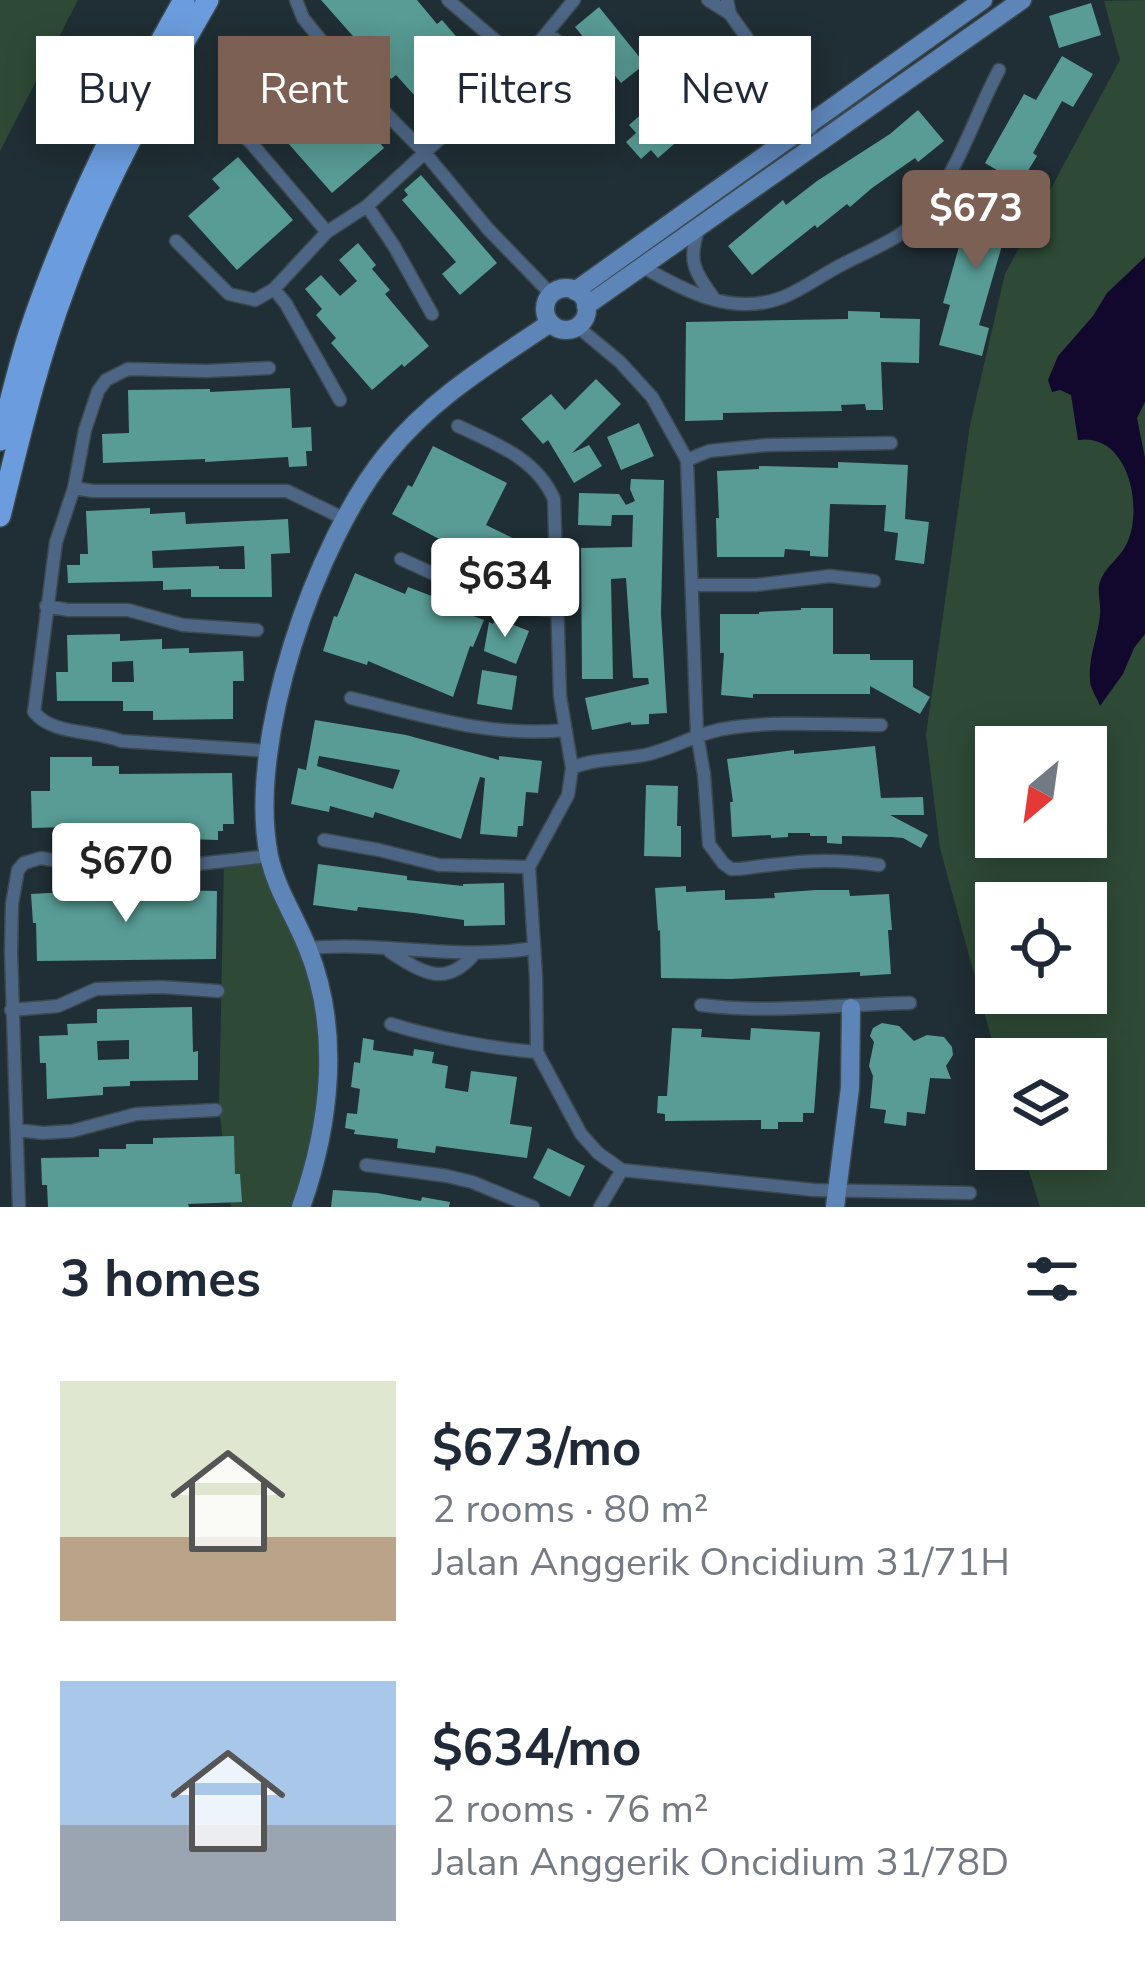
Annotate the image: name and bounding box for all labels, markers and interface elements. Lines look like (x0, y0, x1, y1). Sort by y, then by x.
chip: Buy (36, 36, 194, 144)
chip: Rent (218, 36, 390, 144)
chip: Filters (414, 36, 615, 144)
chip: New (639, 36, 811, 144)
pin: $673 (905, 170, 1047, 272)
text: $673 (929, 182, 1023, 235)
pin: $634 (434, 538, 576, 640)
text: $634 (458, 550, 552, 603)
north arrow (975, 726, 1107, 858)
map controls (975, 726, 1107, 1170)
pin: $670 (55, 823, 197, 925)
text: $670 (79, 835, 173, 888)
button: locate (975, 882, 1107, 1014)
button: layers (975, 1038, 1107, 1170)
text: 3 homes (60, 1244, 261, 1314)
icon: filters (1019, 1246, 1085, 1312)
text: $673/mo (432, 1413, 641, 1483)
icon: home (156, 1429, 300, 1573)
text: 2 rooms · 80 m² (432, 1483, 709, 1536)
text: Jalan Anggerik Oncidium 31/71H (432, 1536, 1010, 1589)
text: $634/mo (432, 1713, 641, 1783)
icon: home (156, 1729, 300, 1873)
text: 2 rooms · 76 m² (432, 1783, 709, 1836)
text: Jalan Anggerik Oncidium 31/78D (432, 1836, 1009, 1889)

